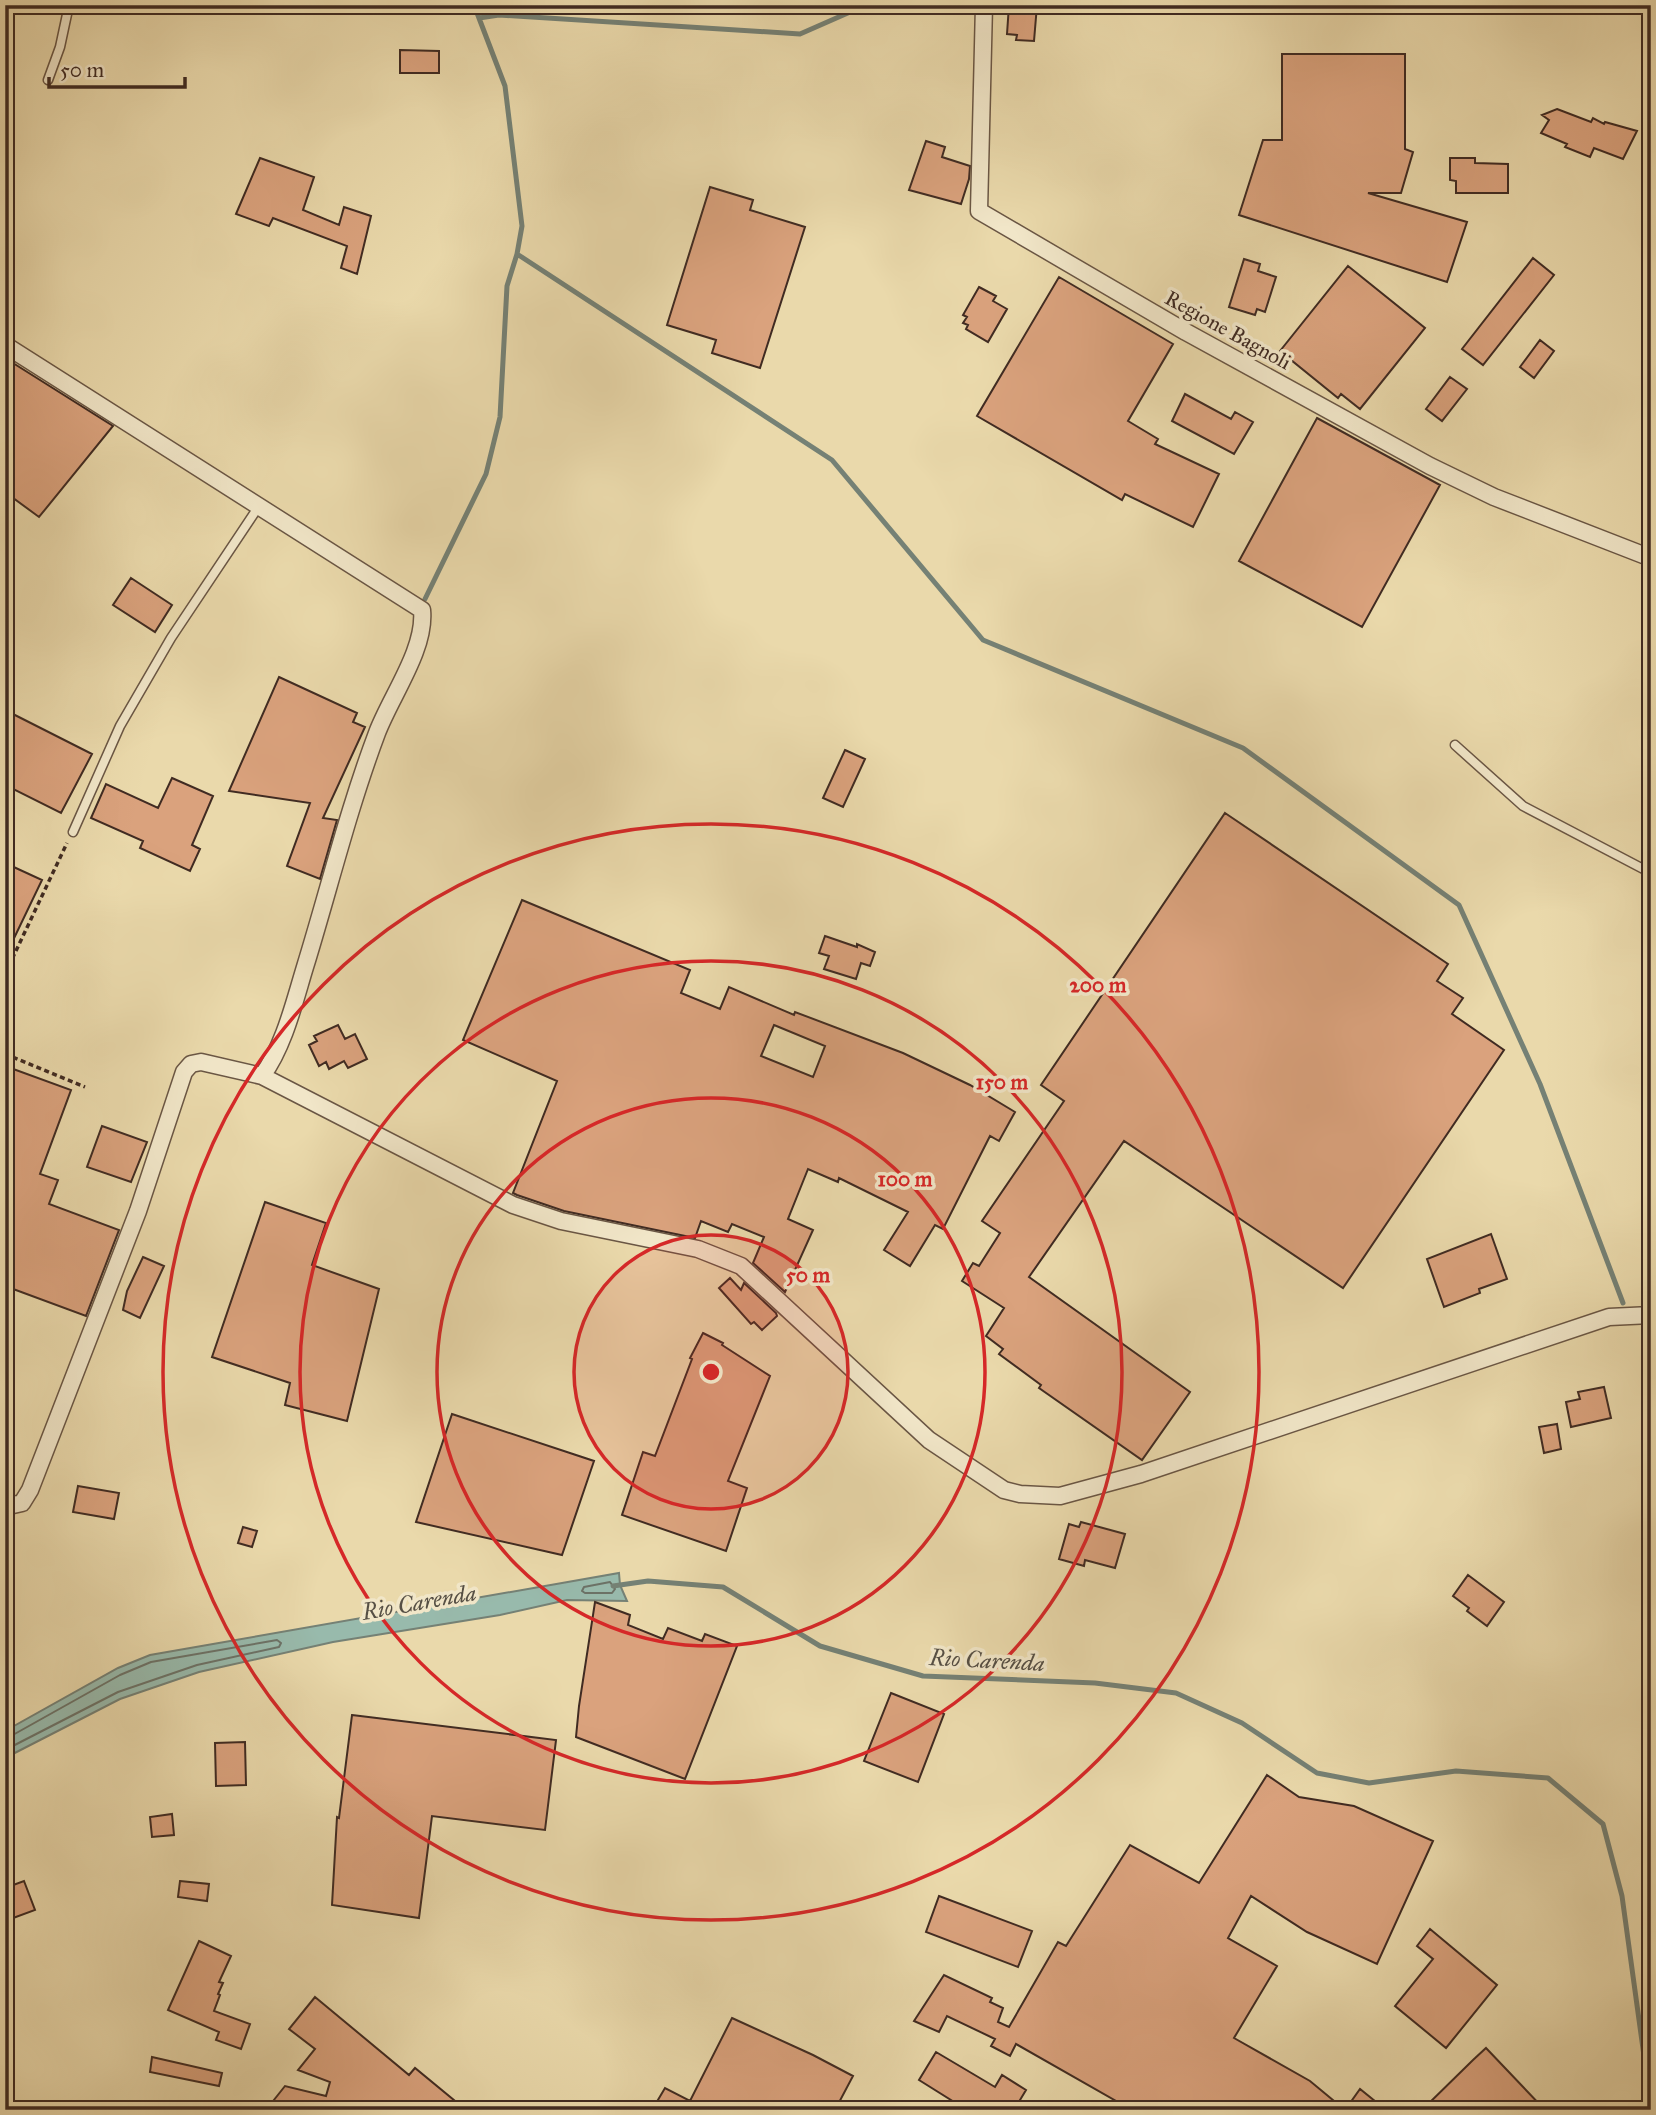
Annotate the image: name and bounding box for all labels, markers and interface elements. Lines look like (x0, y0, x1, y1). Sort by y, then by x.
scale bar (49, 46, 186, 90)
text: 50 m (60, 57, 105, 83)
street label: Regione Bagnoli (1160, 285, 1296, 375)
text: 200 m (1070, 972, 1127, 998)
text: 150 m (976, 1069, 1028, 1095)
text: 100 m (878, 1166, 933, 1192)
text: 50 m (786, 1262, 830, 1288)
centre of rings (699, 1360, 723, 1384)
water label: Rio Carenda (359, 1578, 478, 1626)
water label: Rio Carenda (928, 1643, 1045, 1677)

